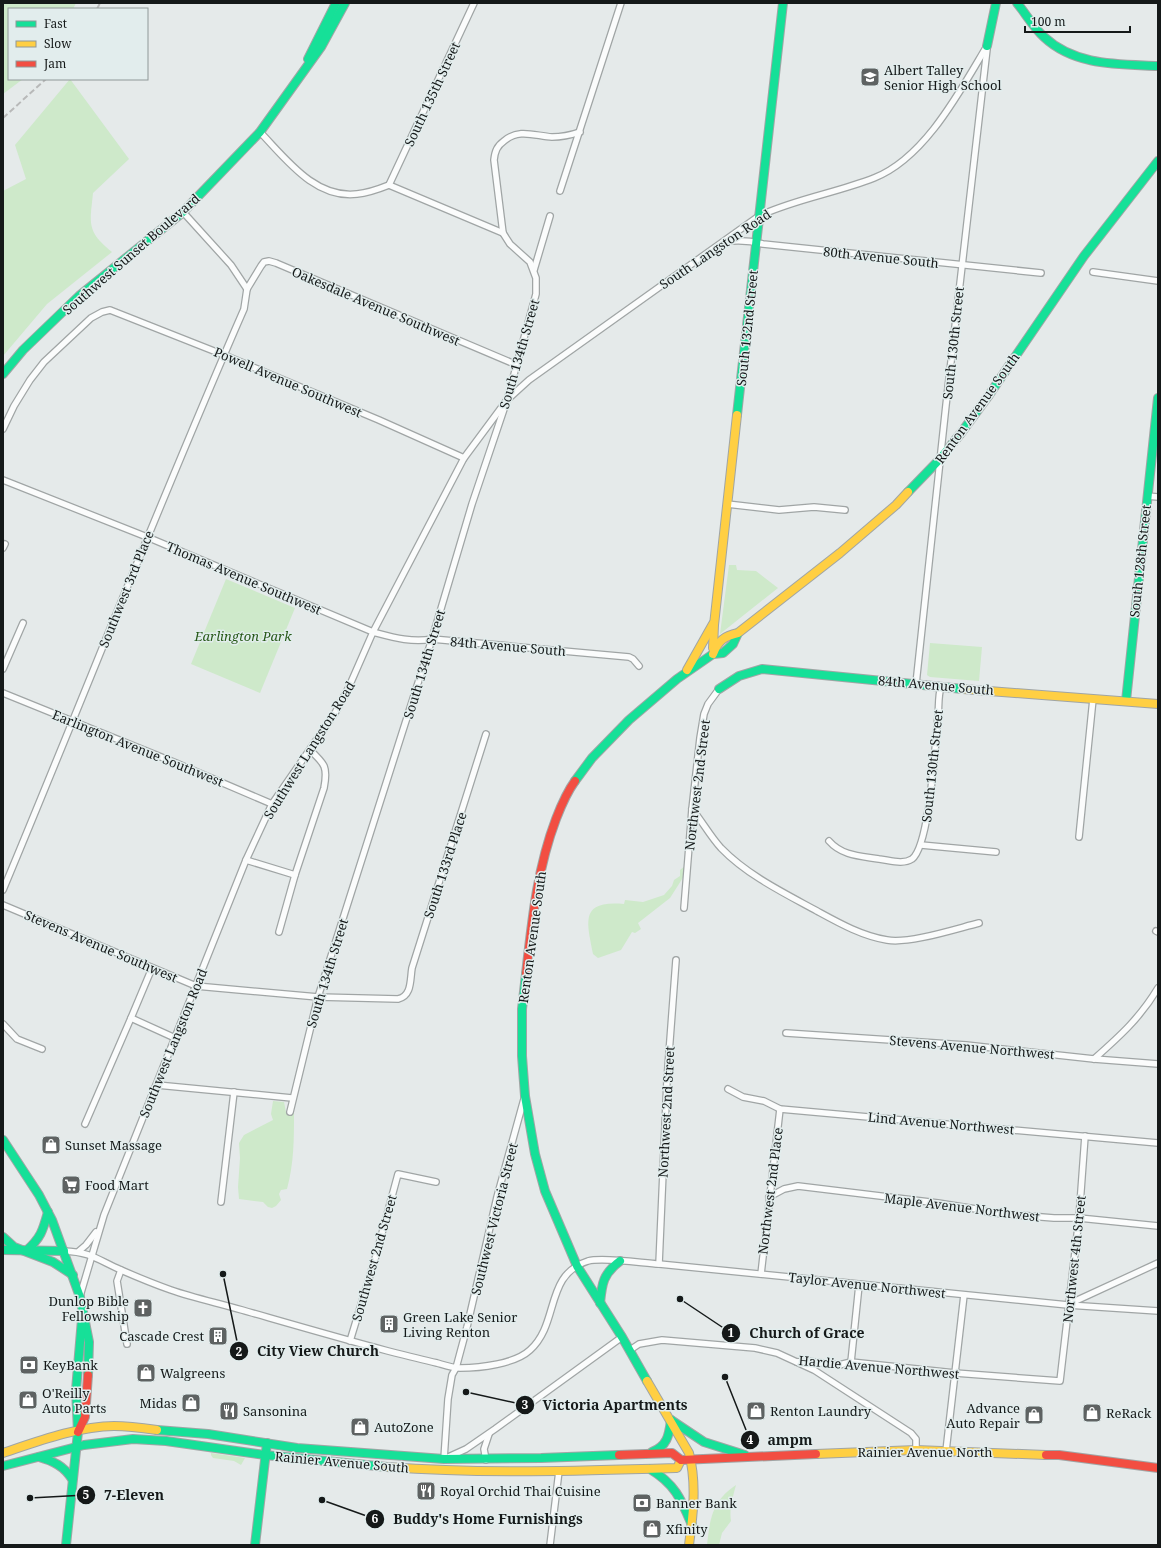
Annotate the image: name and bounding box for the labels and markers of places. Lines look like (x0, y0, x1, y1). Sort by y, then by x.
place label: Albert Talley Senior High School (884, 61, 1001, 94)
school or university icon: Albert Talley Senior High School (859, 66, 881, 88)
shop icon: Sunset Massage (40, 1134, 62, 1156)
place label: Sunset Massage (65, 1136, 162, 1154)
supermarket icon: Food Mart (60, 1174, 82, 1196)
place label: Food Mart (85, 1176, 149, 1194)
place label: Dunlop Bible Fellowship (48, 1292, 129, 1325)
church icon: Dunlop Bible Fellowship (132, 1297, 154, 1319)
place label: Green Lake Senior Living Renton (403, 1308, 517, 1341)
building icon: Green Lake Senior Living Renton (378, 1313, 400, 1335)
callout: Church of Grace (721, 1320, 873, 1346)
building icon: Cascade Crest (207, 1325, 229, 1347)
place label: Cascade Crest (119, 1327, 204, 1345)
callout: City View Church (229, 1338, 387, 1364)
bank icon: KeyBank (18, 1354, 40, 1376)
place label: KeyBank (43, 1356, 98, 1374)
shop icon: Walgreens (135, 1362, 157, 1384)
place label: Walgreens (160, 1364, 225, 1382)
place label: O'Reilly Auto Parts (42, 1384, 106, 1417)
shop icon: O'Reilly Auto Parts (17, 1389, 39, 1411)
shop icon: Midas (180, 1392, 202, 1414)
callout: Victoria Apartments (515, 1392, 696, 1418)
place label: Midas (139, 1394, 177, 1412)
place label: Advance Auto Repair (946, 1399, 1020, 1432)
restaurant icon: Sansonina (218, 1400, 240, 1422)
shop icon: Renton Laundry (745, 1400, 767, 1422)
place label: Sansonina (243, 1402, 307, 1420)
place label: Renton Laundry (770, 1402, 872, 1420)
shop icon: ReRack (1081, 1402, 1103, 1424)
shop icon: Advance Auto Repair (1023, 1404, 1045, 1426)
place label: ReRack (1106, 1404, 1152, 1422)
shop icon: AutoZone (349, 1416, 371, 1438)
place label: AutoZone (374, 1418, 434, 1436)
callout: ampm (740, 1427, 821, 1453)
restaurant icon: Royal Orchid Thai Cuisine (415, 1480, 437, 1502)
callout: 7-Eleven (76, 1482, 172, 1508)
place label: Royal Orchid Thai Cuisine (440, 1482, 601, 1500)
bank icon: Banner Bank (631, 1492, 653, 1514)
place label: Banner Bank (656, 1494, 737, 1512)
callout: Buddy's Home Furnishings (365, 1506, 590, 1532)
shop icon: Xfinity (641, 1518, 663, 1540)
place label: Xfinity (666, 1520, 708, 1538)

